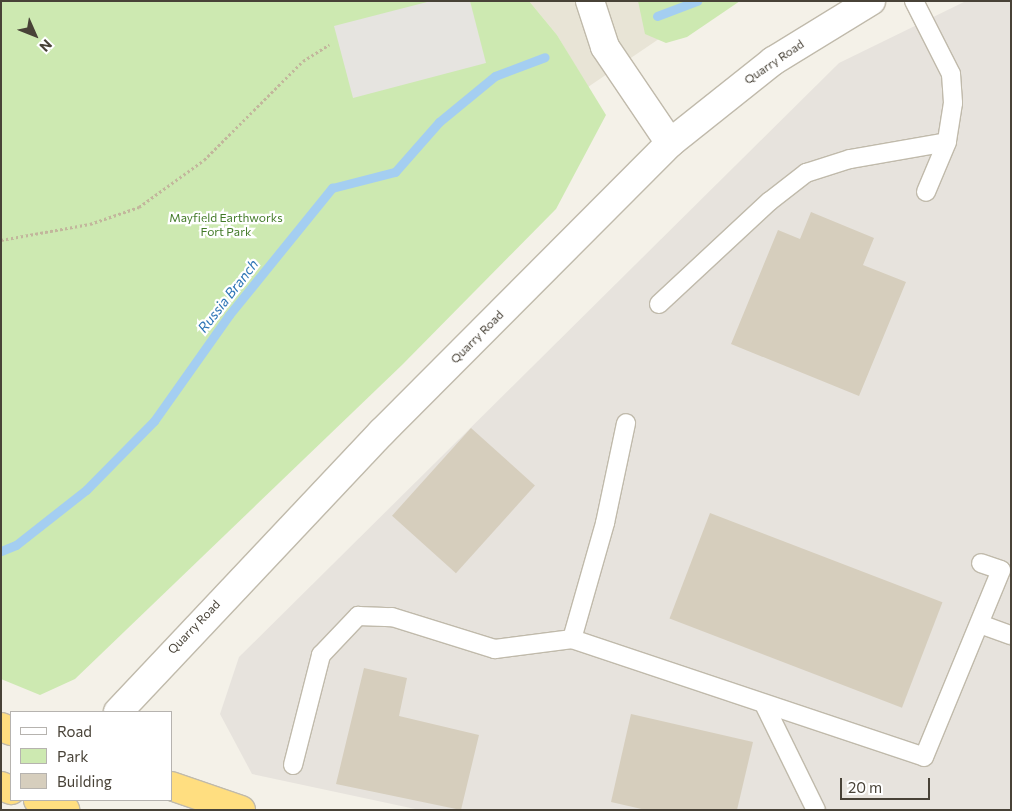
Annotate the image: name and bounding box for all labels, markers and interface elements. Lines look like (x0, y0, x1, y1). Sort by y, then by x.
north arrow (10, 10, 60, 60)
text: N (36, 36, 56, 55)
street label: Quarry Road (741, 37, 807, 87)
park label: Mayfield Earthworks Fort Park (169, 211, 283, 239)
water label: Russia Branch (194, 256, 262, 336)
street label: Quarry Road (448, 308, 506, 366)
street label: Quarry Road (165, 597, 223, 657)
legend (10, 711, 172, 801)
text: Road (57, 722, 92, 740)
text: Park (57, 747, 88, 765)
scale bar (842, 768, 932, 800)
text: Building (57, 772, 112, 790)
text: 20 m (848, 778, 882, 796)

